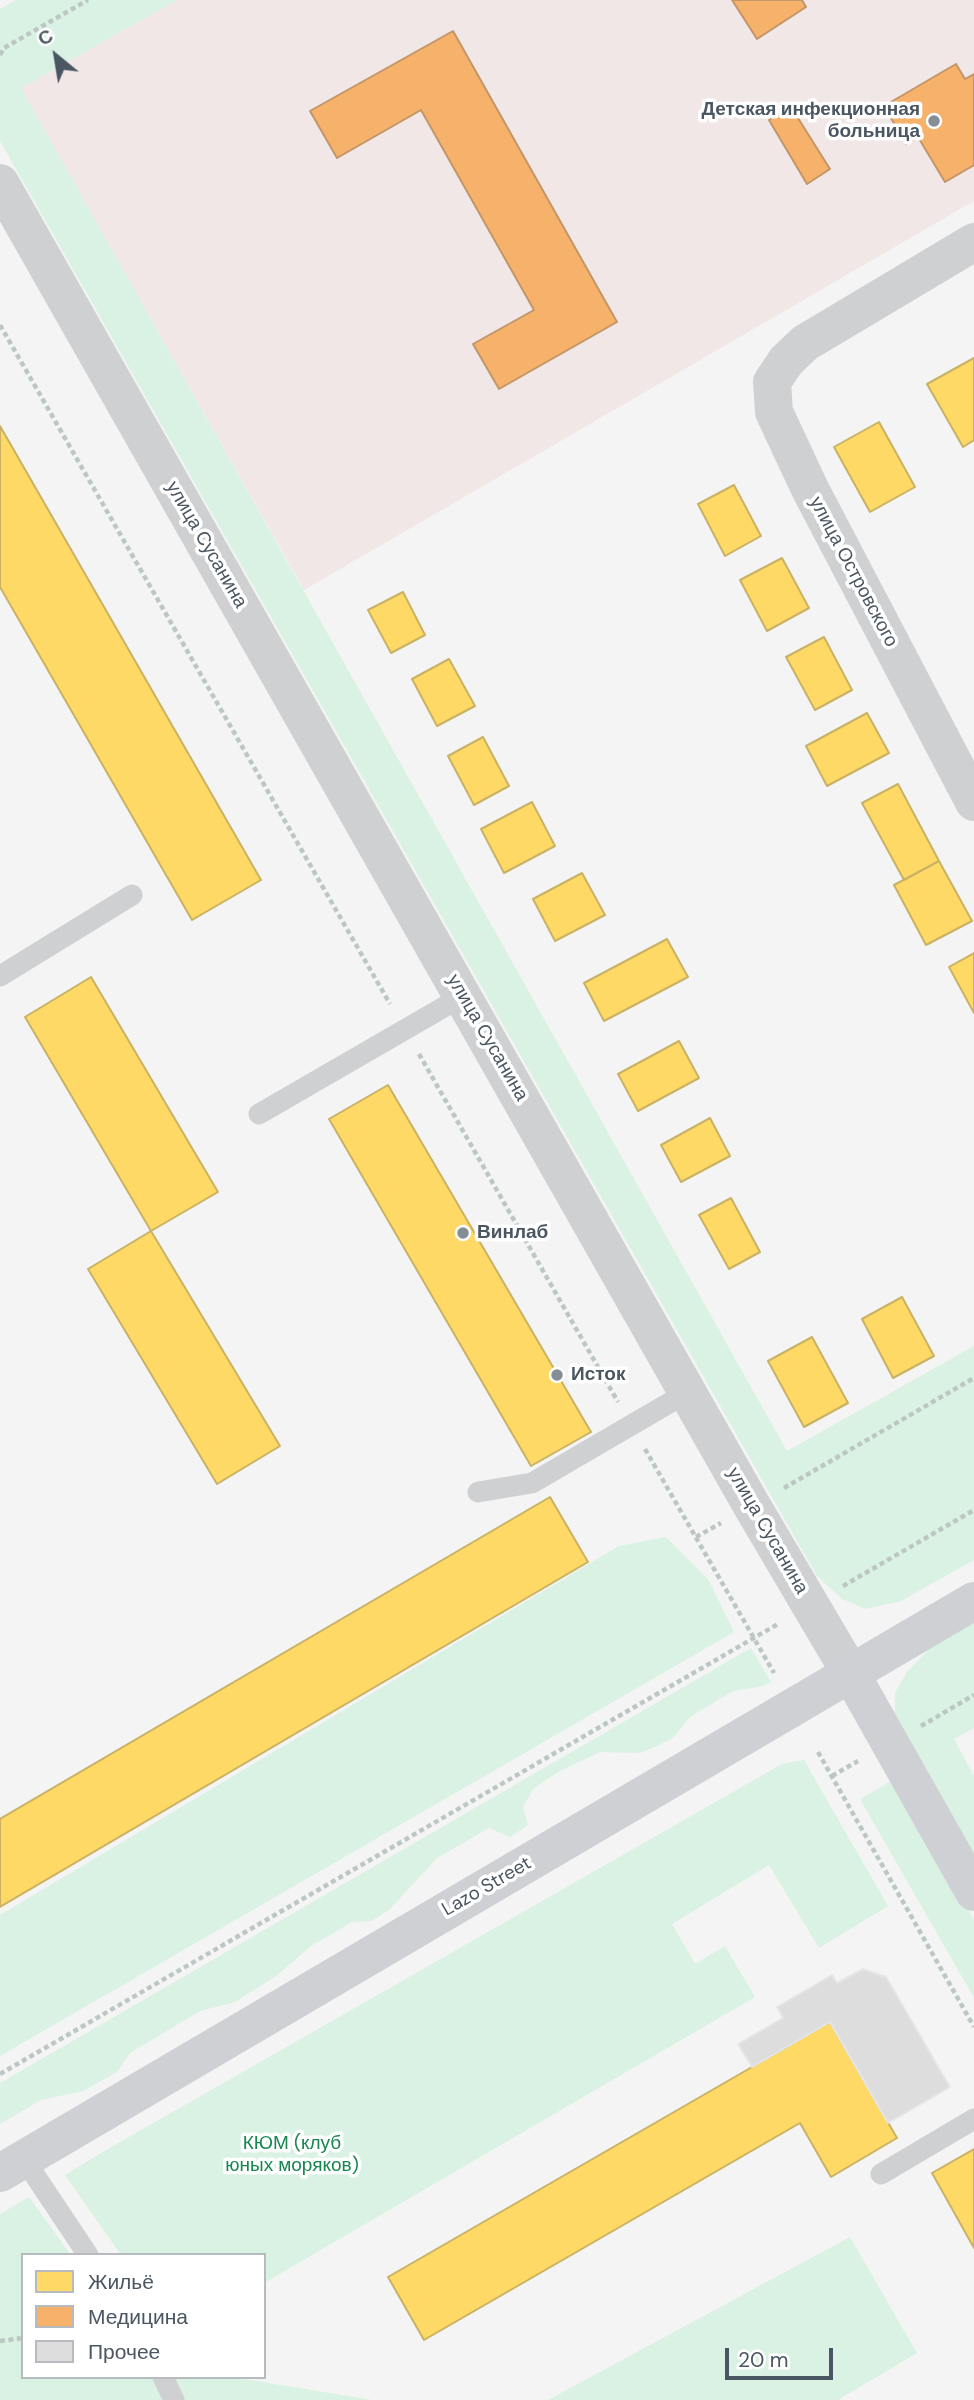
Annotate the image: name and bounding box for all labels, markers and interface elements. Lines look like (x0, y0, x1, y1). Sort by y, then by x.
north arrow (21, 21, 91, 91)
text: С (33, 23, 57, 52)
place label: Детская инфекционная больница (701, 99, 920, 143)
marker: Детская инфекционная больница (926, 113, 942, 129)
street label: улица Сусанина (160, 478, 252, 612)
street label: улица Островского (804, 493, 902, 651)
street label: улица Сусанина (441, 971, 533, 1105)
place label: Винлаб (477, 1222, 548, 1244)
marker: Винлаб (455, 1225, 471, 1241)
place label: Исток (571, 1364, 625, 1386)
marker: Исток (549, 1367, 565, 1383)
street label: улица Сусанина (721, 1464, 813, 1598)
street label: Lazo Street (438, 1852, 536, 1922)
park label: КЮМ (клуб юных моряков) (225, 2133, 359, 2177)
legend (21, 2253, 266, 2379)
text: Жильё (88, 2268, 154, 2296)
text: Медицина (88, 2303, 188, 2331)
scale bar (729, 2334, 838, 2378)
text: Прочее (88, 2338, 160, 2366)
text: 20 m (738, 2346, 789, 2374)

